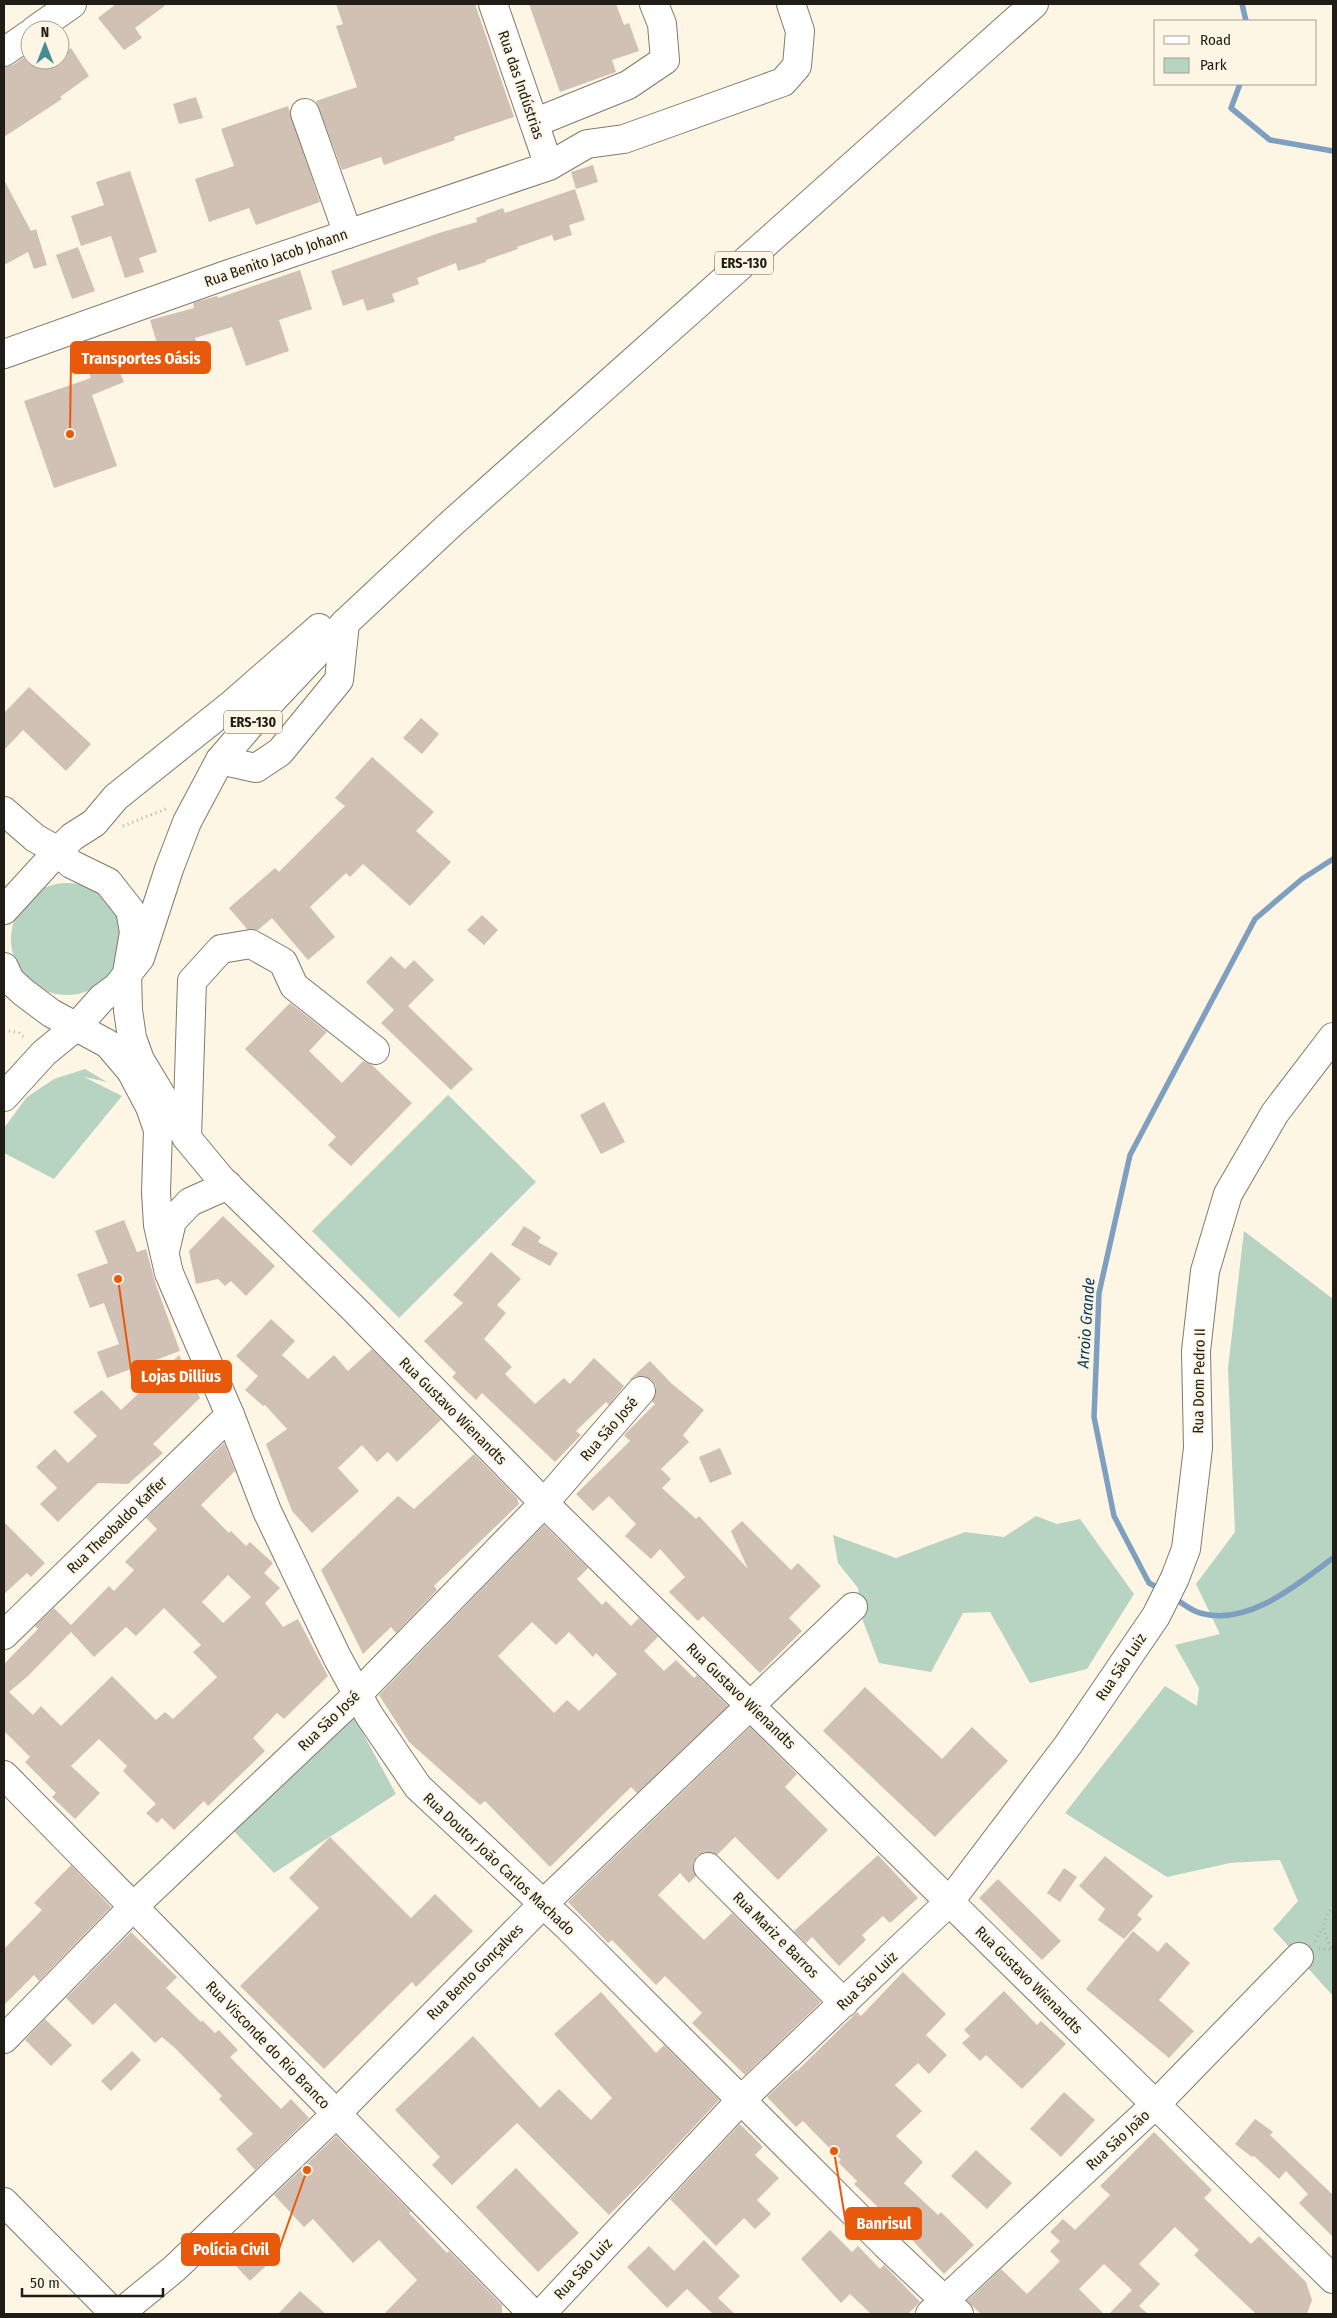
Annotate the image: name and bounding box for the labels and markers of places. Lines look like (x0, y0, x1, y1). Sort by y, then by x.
callout: Transportes Oásis (71, 342, 210, 373)
callout: Lojas Dillius (132, 1361, 231, 1392)
callout: Banrisul (846, 2208, 921, 2239)
callout: Polícia Civil (182, 2234, 279, 2265)

